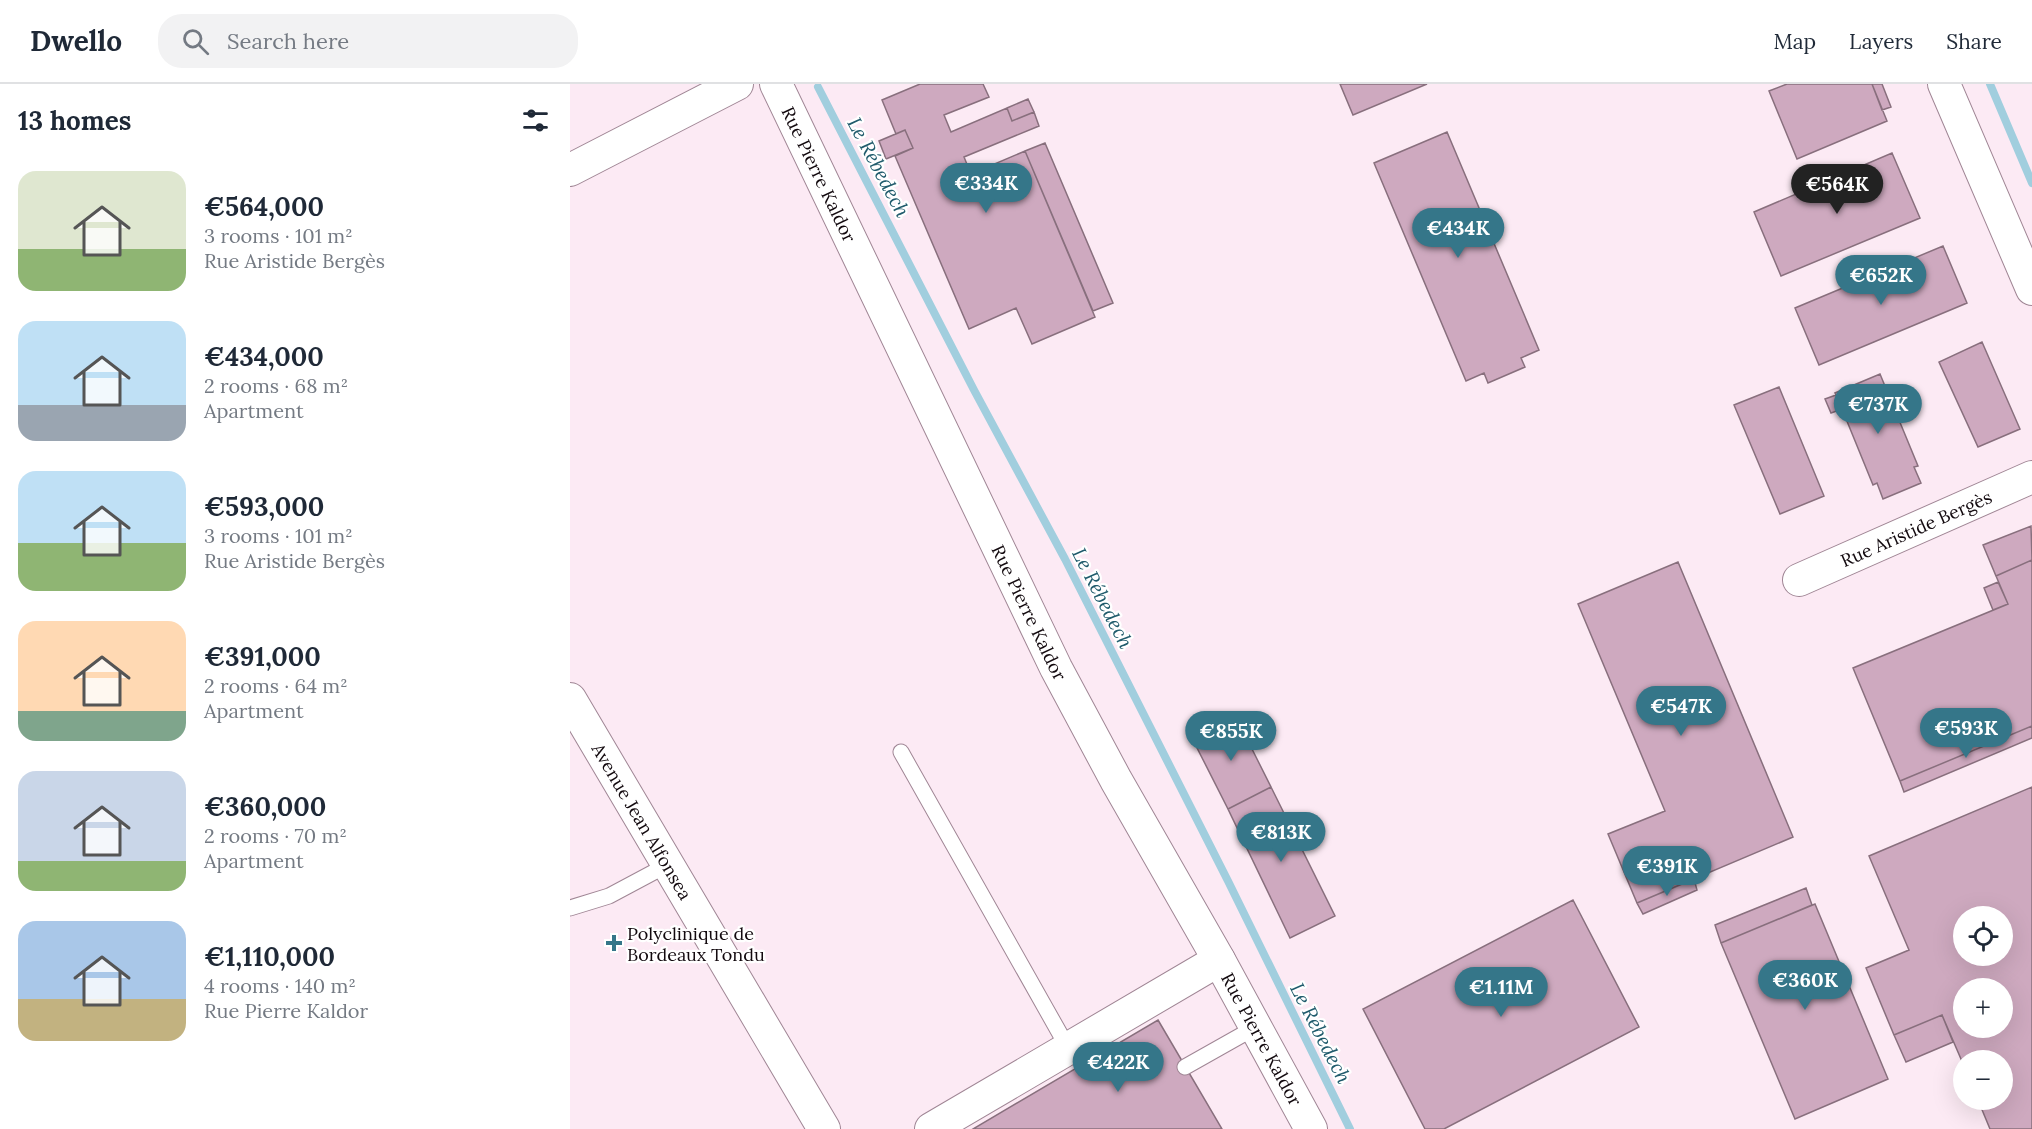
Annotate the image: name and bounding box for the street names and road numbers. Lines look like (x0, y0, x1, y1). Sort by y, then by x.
street label: Rue Pierre Kaldor (777, 103, 862, 246)
street label: Rue Aristide Bergès (1837, 485, 1995, 572)
street label: Rue Pierre Kaldor (987, 541, 1072, 684)
street label: Avenue Jean Alfonsea (587, 738, 697, 904)
street label: Rue Pierre Kaldor (1217, 969, 1308, 1110)

